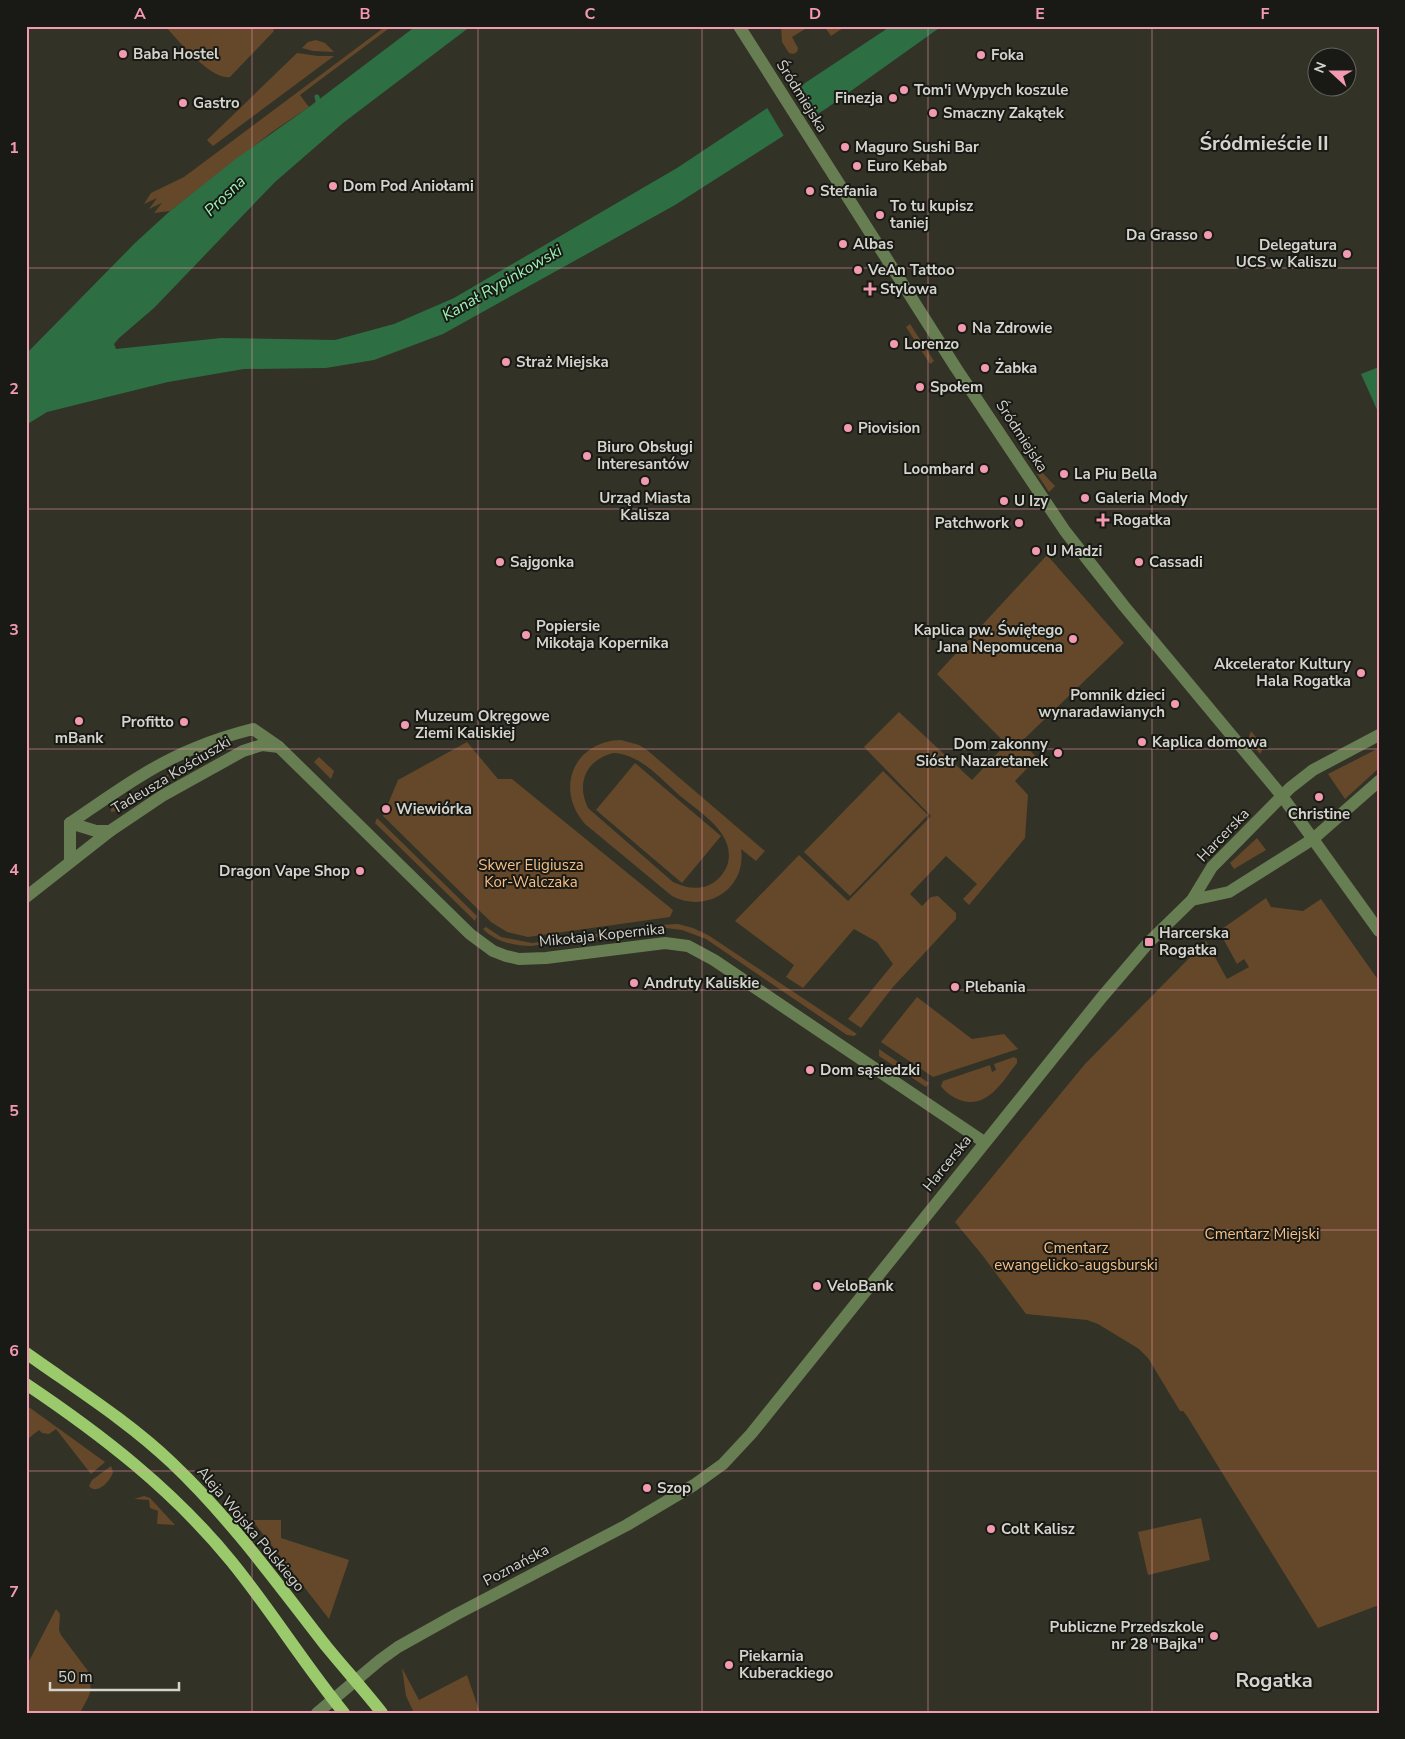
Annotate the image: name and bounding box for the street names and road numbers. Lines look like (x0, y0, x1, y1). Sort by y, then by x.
street label: Śródmiejska (772, 55, 833, 136)
street label: Śródmiejska (991, 396, 1054, 476)
street label: Tadeusza Kościuszki (108, 732, 234, 818)
street label: Harcerska (1192, 804, 1254, 866)
street label: Mikołaja Kopernika (538, 918, 666, 952)
street label: Harcerska (918, 1131, 976, 1195)
street label: Aleja Wojska Polskiego (193, 1462, 309, 1596)
street label: Poznańska (480, 1539, 552, 1591)

